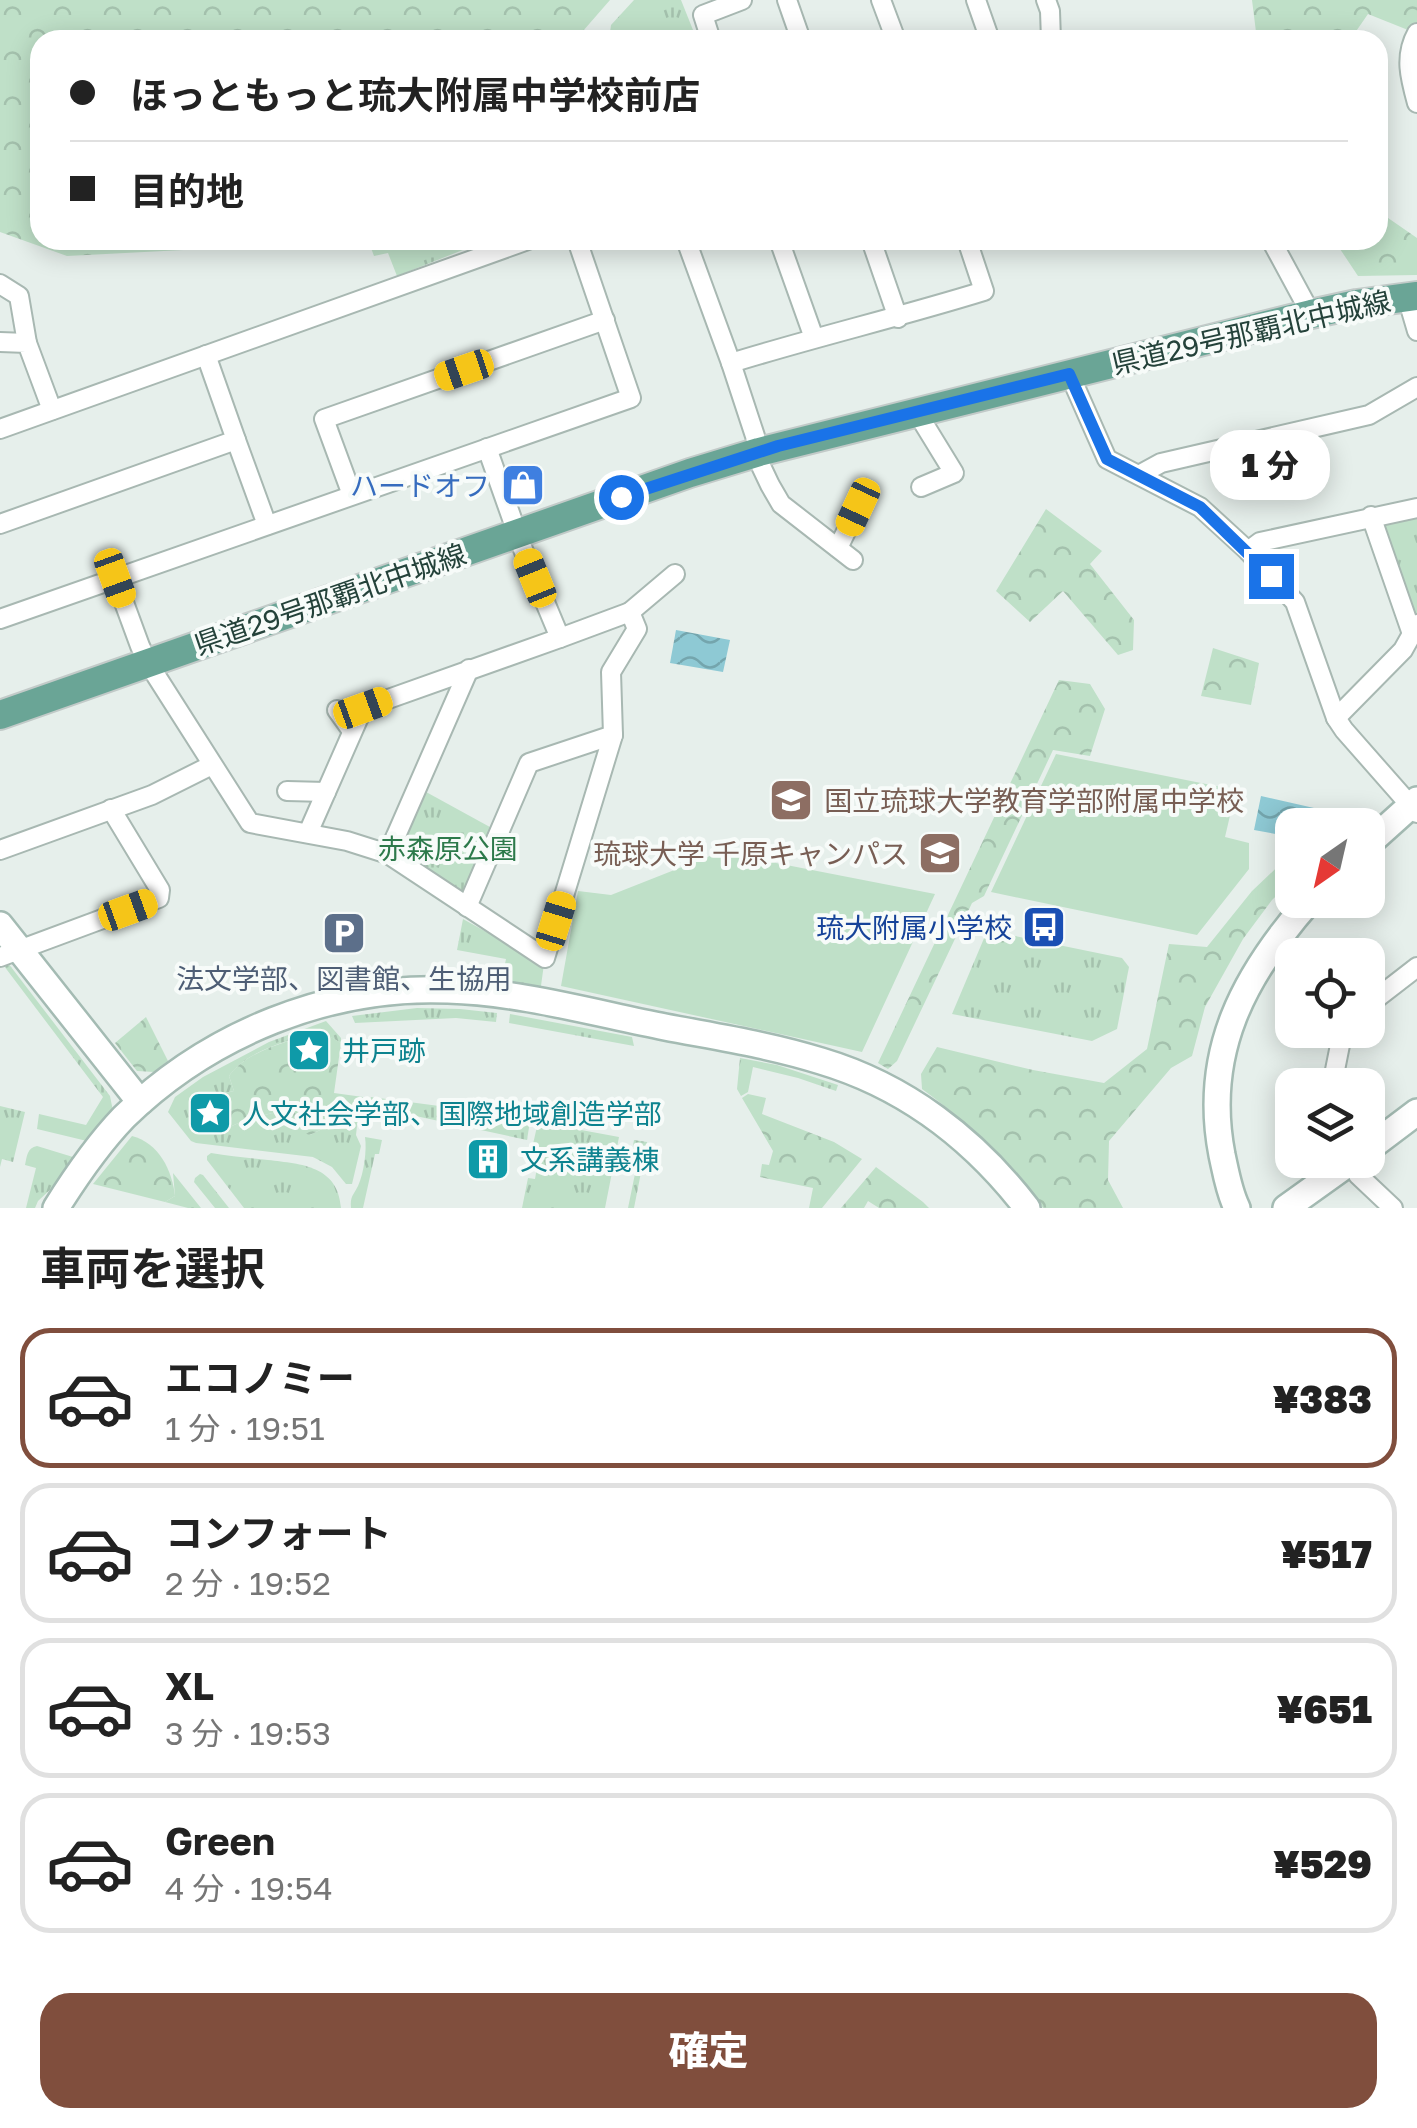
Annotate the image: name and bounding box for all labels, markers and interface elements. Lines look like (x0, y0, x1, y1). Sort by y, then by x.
text: ほっともっと琉大附属中学校前店 (130, 72, 700, 117)
text: 目的地 (130, 168, 244, 213)
street label: 県道29号那覇北中城線 (1108, 284, 1394, 380)
car (431, 346, 497, 394)
callout: 1 分 (1211, 431, 1331, 501)
text: 1 分 (1242, 446, 1298, 484)
shop icon: ハードオフ (500, 462, 546, 508)
place label: ハードオフ (350, 469, 490, 502)
car (832, 473, 884, 541)
route start (599, 475, 644, 520)
street label: 県道29号那覇北中城線 (190, 537, 470, 661)
car (91, 545, 139, 611)
car (510, 545, 560, 611)
route end (1249, 554, 1294, 599)
car (330, 684, 396, 732)
school or university icon: 国立琉球大学教育学部附属中学校 (768, 777, 814, 823)
place label: 国立琉球大学教育学部附属中学校 (824, 784, 1244, 817)
north arrow (1275, 808, 1385, 918)
map controls (1275, 808, 1385, 1178)
school or university icon: 琉球大学 千原キャンパス (917, 830, 963, 876)
park label: 赤森原公園 (378, 832, 518, 865)
place label: 琉球大学 千原キャンパス (593, 837, 908, 870)
car (95, 886, 161, 934)
car (533, 888, 579, 954)
bus stop icon: 琉大附属小学校 (1021, 904, 1067, 950)
parking icon: 法文学部、図書館、生協用 (321, 910, 367, 956)
place label: 琉大附属小学校 (816, 911, 1012, 944)
button: locate (1275, 938, 1385, 1048)
place label: 法文学部、図書館、生協用 (176, 962, 512, 995)
place icon: 井戸跡 (286, 1027, 332, 1073)
place label: 井戸跡 (342, 1034, 426, 1067)
button: layers (1275, 1068, 1385, 1178)
place icon: 人文社会学部、国際地域創造学部 (187, 1090, 233, 1136)
place label: 人文社会学部、国際地域創造学部 (242, 1097, 662, 1130)
building icon: 文系講義棟 (465, 1136, 511, 1182)
place label: 文系講義棟 (520, 1143, 660, 1176)
text: 車両を選択 (40, 1241, 265, 1295)
icon: car (45, 1353, 135, 1443)
text: エコノミー (165, 1355, 355, 1400)
text: ¥383 (1272, 1376, 1372, 1421)
text: 1 分 · 19:51 (165, 1409, 325, 1447)
icon: car (45, 1508, 135, 1598)
text: コンフォート (165, 1510, 392, 1555)
text: ¥517 (1280, 1531, 1372, 1576)
text: 2 分 · 19:52 (165, 1564, 331, 1602)
icon: car (45, 1663, 135, 1753)
text: XL (165, 1663, 214, 1708)
text: ¥651 (1277, 1686, 1372, 1731)
text: 3 分 · 19:53 (165, 1714, 331, 1752)
icon: car (45, 1818, 135, 1908)
text: Green (165, 1818, 275, 1863)
text: ¥529 (1273, 1841, 1372, 1886)
text: 4 分 · 19:54 (165, 1869, 333, 1907)
button: 確定 (40, 1993, 1377, 2108)

